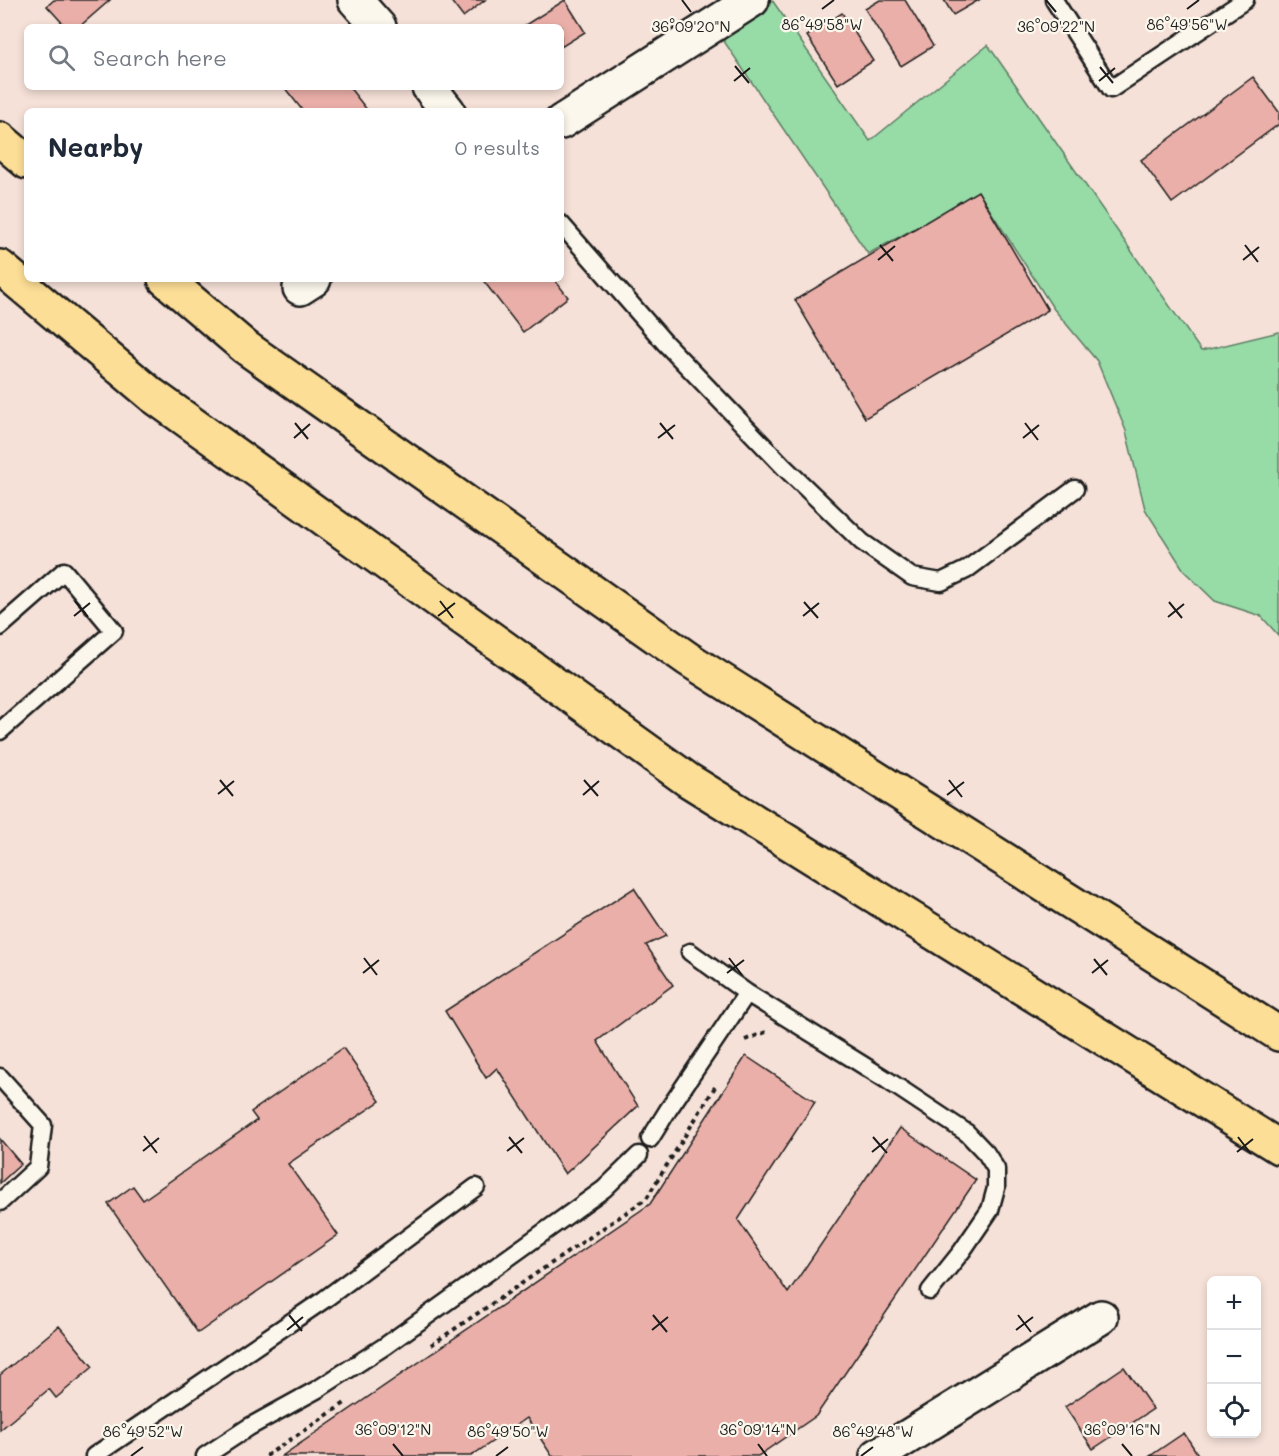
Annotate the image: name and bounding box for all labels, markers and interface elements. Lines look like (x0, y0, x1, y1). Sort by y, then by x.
text: 86°49'58"W (781, 14, 863, 34)
text: 86°49'56"W (1146, 14, 1228, 34)
text: 36°09'20"N (651, 16, 731, 36)
text: 36°09'22"N (1017, 16, 1095, 36)
search box (24, 24, 564, 90)
icon: search (45, 41, 78, 74)
text: Search here (93, 43, 227, 72)
text: Nearby (48, 130, 143, 164)
text: 0 results (455, 134, 540, 160)
map controls (1207, 1276, 1261, 1438)
button: + (1207, 1276, 1261, 1330)
button: − (1207, 1330, 1261, 1384)
button: locate (1207, 1384, 1261, 1438)
text: 36°09'12"N (355, 1419, 431, 1439)
text: 36°09'14"N (720, 1419, 796, 1439)
text: 36°09'16"N (1083, 1419, 1161, 1439)
text: 86°49'52"W (103, 1421, 183, 1441)
text: 86°49'50"W (467, 1421, 549, 1441)
text: 86°49'48"W (832, 1421, 914, 1441)

